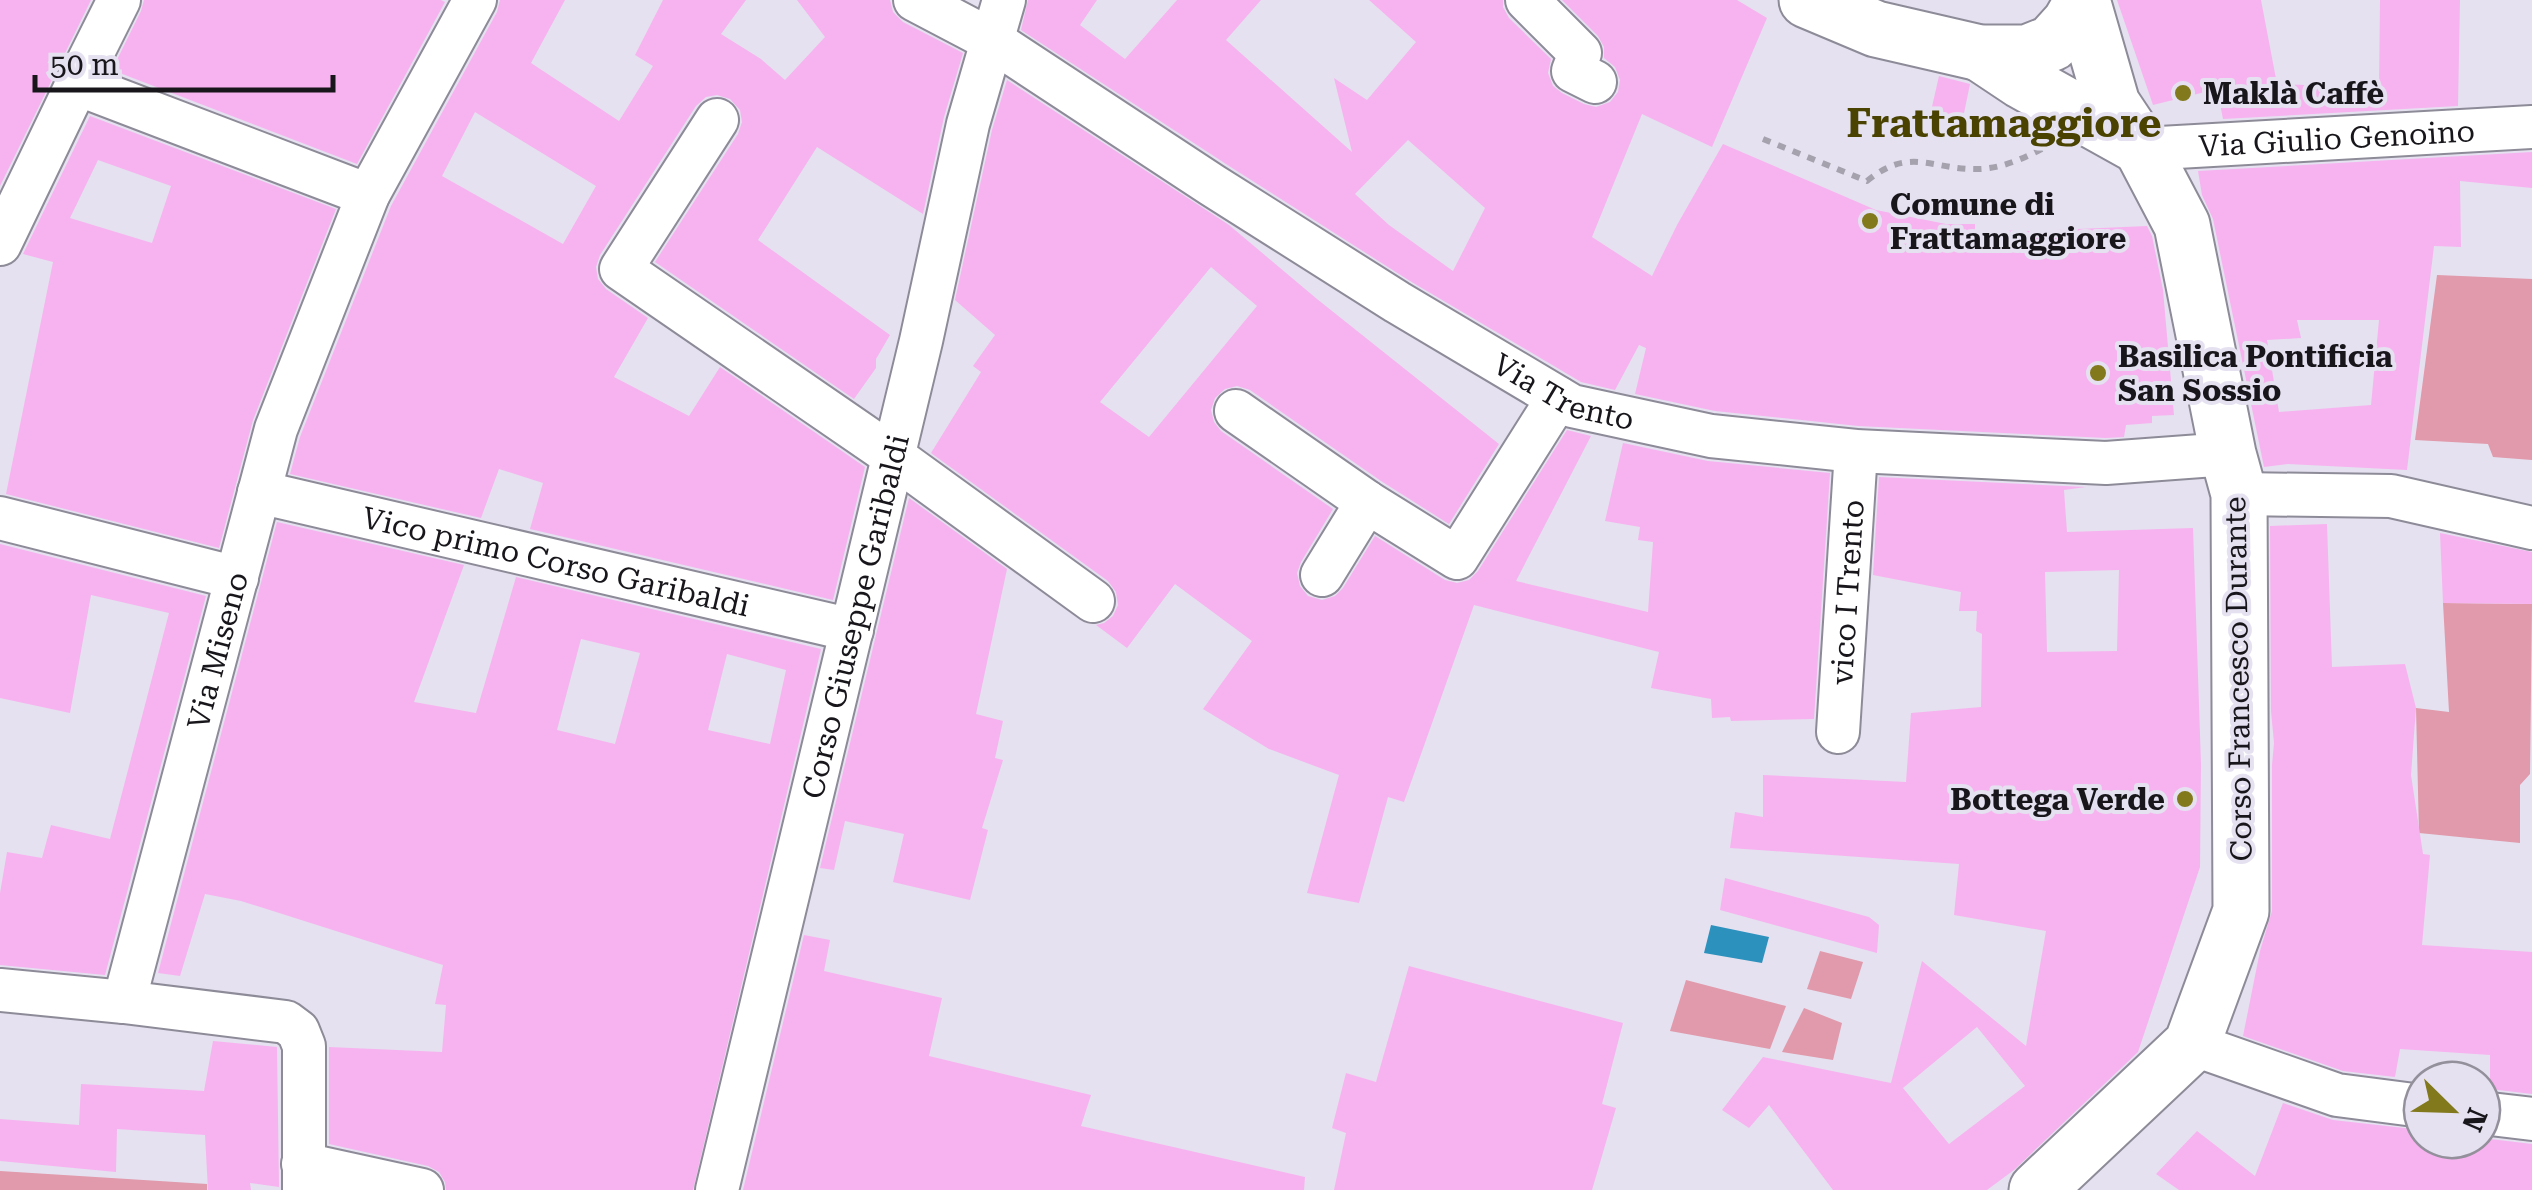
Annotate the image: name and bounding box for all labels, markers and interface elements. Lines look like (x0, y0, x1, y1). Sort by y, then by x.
scale bar (35, 30, 332, 92)
text: 50 m (50, 47, 119, 82)
place label: Maklà Caffè (2203, 76, 2384, 111)
marker: Maklà Caffè (2172, 82, 2194, 104)
district label: Frattamaggiore (1846, 100, 2162, 147)
street label: Via Giulio Genoino (2198, 113, 2476, 163)
place label: Comune di Frattamaggiore (1890, 187, 2126, 256)
marker: Comune di Frattamaggiore (1859, 210, 1881, 232)
place label: Basilica Pontificia San Sossio (2118, 339, 2393, 408)
street label: Via Trento (1487, 346, 1637, 436)
marker: Basilica Pontificia San Sossio (2087, 362, 2109, 384)
street label: Corso Giuseppe Garibaldi (794, 431, 915, 802)
street label: Corso Francesco Durante (2217, 496, 2259, 862)
street label: Vico primo Corso Garibaldi (359, 499, 753, 623)
street label: vico I Trento (1824, 499, 1870, 686)
street label: Via Miseno (180, 568, 255, 733)
place label: Bottega Verde (1950, 782, 2165, 817)
marker: Bottega Verde (2174, 788, 2196, 810)
north arrow (2402, 1060, 2502, 1160)
text: N (2455, 1103, 2494, 1136)

